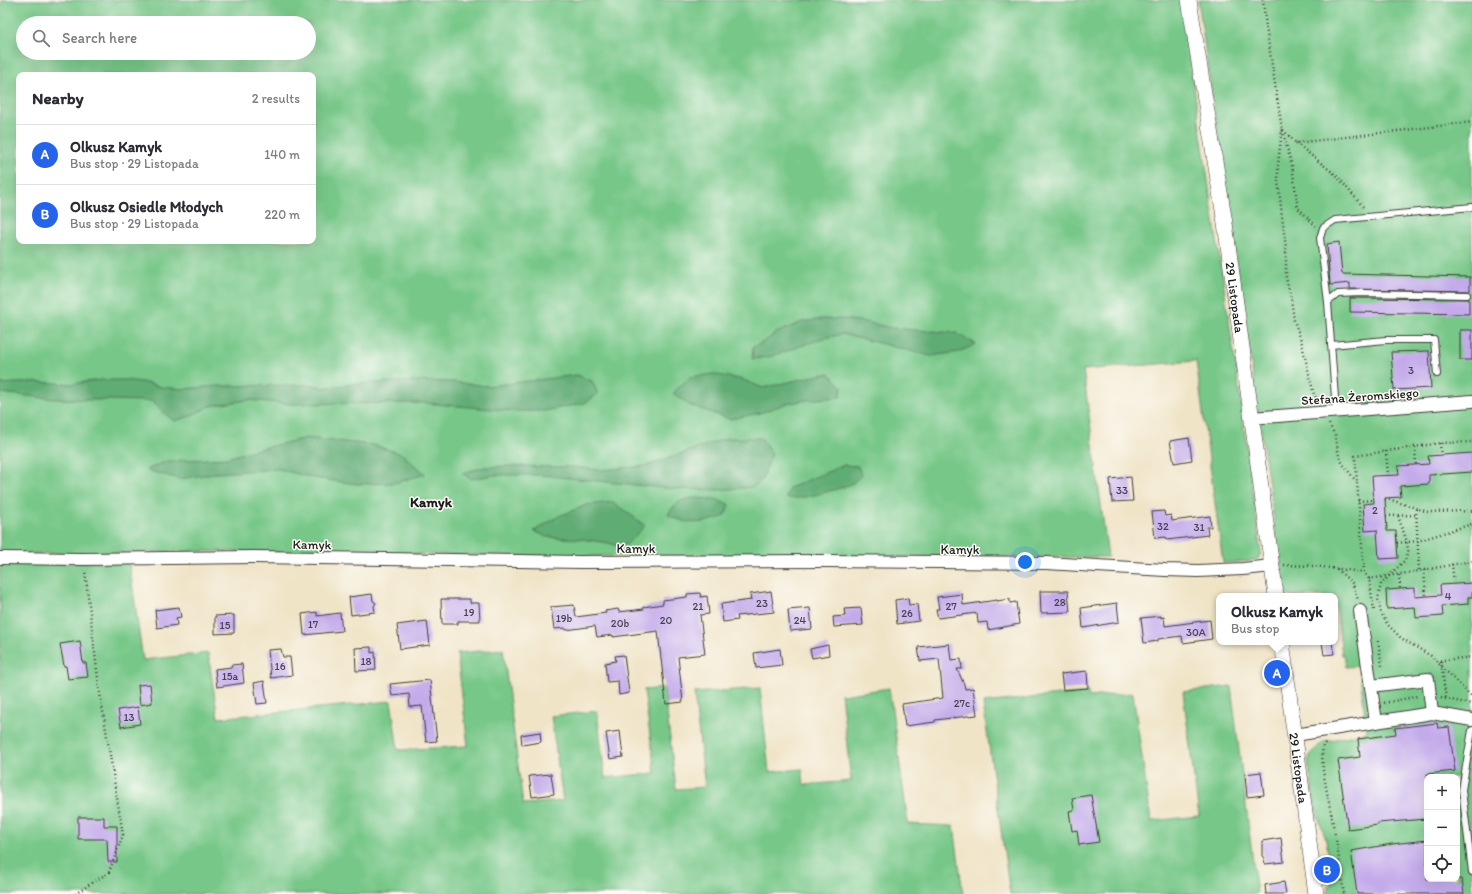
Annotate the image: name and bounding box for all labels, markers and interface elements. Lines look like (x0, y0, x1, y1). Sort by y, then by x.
search box (16, 16, 316, 60)
icon: search (30, 27, 52, 49)
text: Search here (62, 29, 137, 47)
text: Nearby (32, 88, 84, 108)
text: 2 results (252, 91, 300, 106)
text: Olkusz Kamyk (70, 138, 162, 156)
text: A (41, 147, 49, 162)
text: 140 m (264, 147, 300, 162)
text: Bus stop · 29 Listopada (70, 156, 199, 171)
text: Olkusz Osiedle Młodych (70, 198, 223, 216)
text: B (41, 207, 49, 222)
text: 220 m (264, 207, 300, 222)
text: Bus stop · 29 Listopada (70, 216, 199, 231)
street label: 29 Listopada (1222, 261, 1247, 334)
house number: 3 (1408, 364, 1414, 377)
street label: Stefana Żeromskiego (1301, 385, 1420, 408)
house number: 33 (1116, 484, 1128, 497)
district label: Kamyk (410, 494, 453, 511)
house number: 2 (1372, 504, 1378, 517)
house number: 32 (1157, 520, 1169, 533)
house number: 31 (1193, 521, 1205, 534)
street label: Kamyk (292, 537, 332, 552)
street label: Kamyk (617, 541, 656, 556)
street label: Kamyk (941, 542, 980, 557)
your location (1015, 552, 1035, 572)
house number: 4 (1445, 590, 1452, 603)
popup (1216, 593, 1338, 645)
house number: 28 (1054, 596, 1066, 609)
house number: 23 (756, 597, 768, 610)
house number: 21 (693, 600, 703, 613)
house number: 27 (945, 600, 957, 613)
text: Olkusz Kamyk (1231, 603, 1323, 621)
house number: 19 (464, 606, 475, 619)
house number: 26 (901, 607, 913, 620)
house number: 19b (556, 612, 573, 625)
house number: 20 (660, 614, 673, 627)
house number: 24 (794, 614, 807, 627)
house number: 20b (611, 617, 629, 630)
house number: 17 (308, 618, 319, 631)
house number: 15 (220, 619, 231, 632)
text: Bus stop (1231, 621, 1279, 636)
house number: 30A (1186, 626, 1206, 639)
house number: 18 (360, 655, 372, 668)
pin: A (1264, 658, 1290, 688)
house number: 16 (275, 660, 286, 673)
house number: 15a (222, 670, 239, 683)
house number: 27c (954, 697, 970, 710)
house number: 13 (123, 711, 135, 724)
street label: 29 Listopada (1286, 732, 1311, 805)
map controls (1424, 774, 1460, 882)
button: + (1424, 774, 1460, 810)
button: − (1424, 810, 1460, 846)
button: locate (1424, 846, 1460, 882)
pin: B (1314, 855, 1340, 885)

